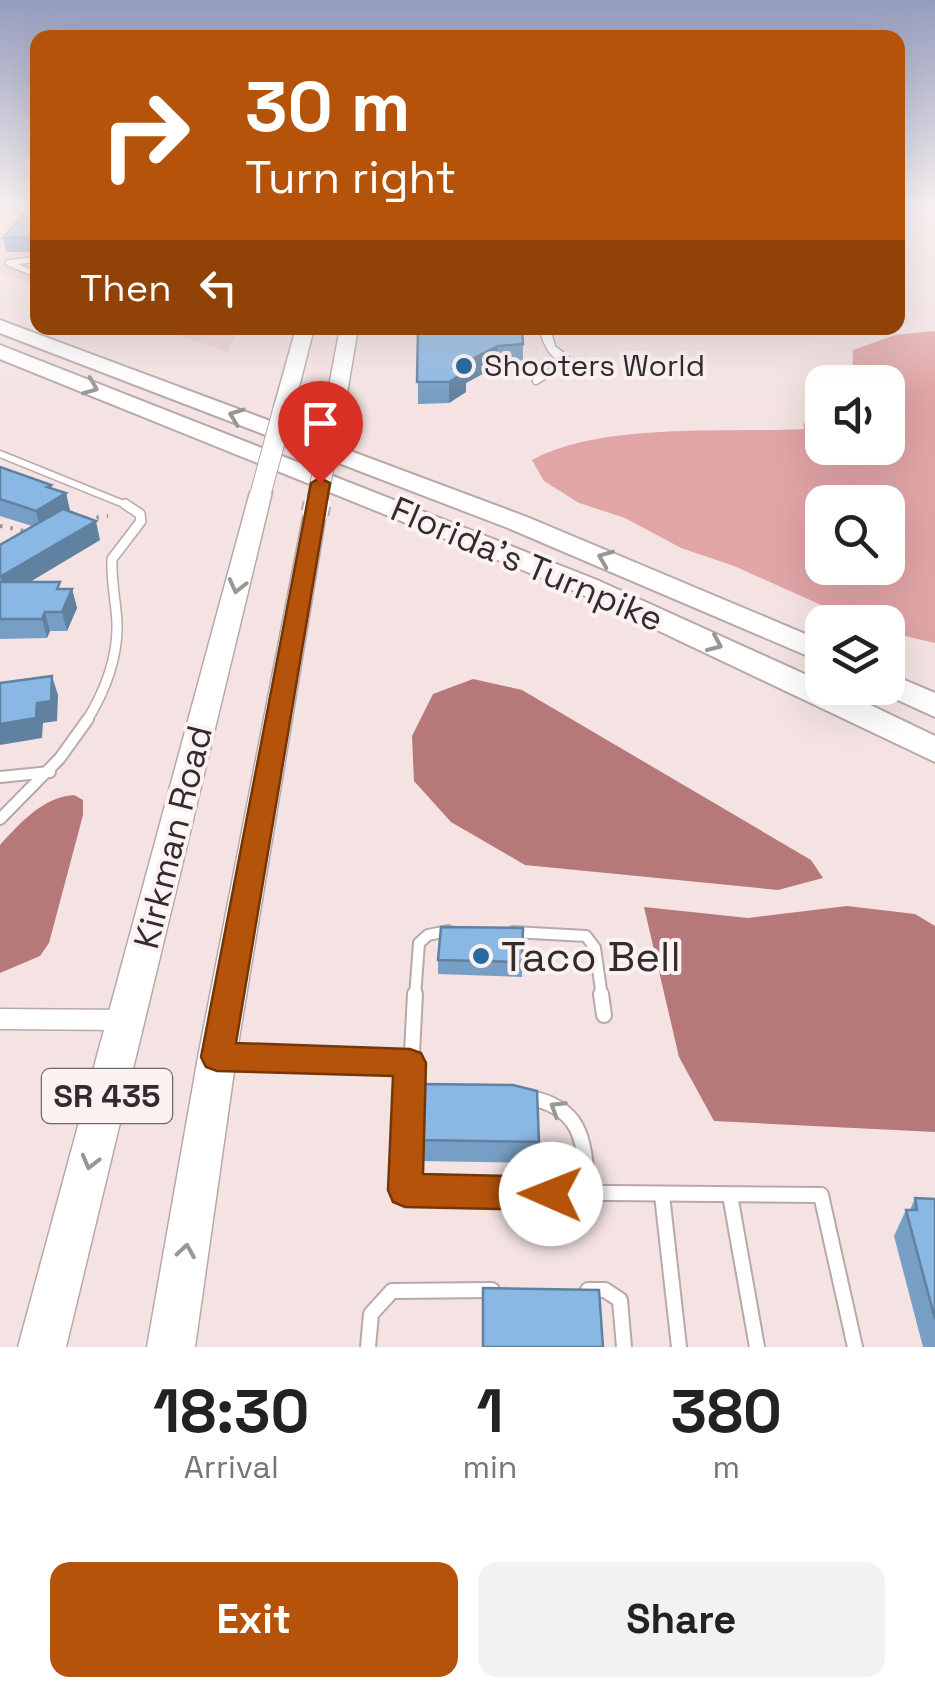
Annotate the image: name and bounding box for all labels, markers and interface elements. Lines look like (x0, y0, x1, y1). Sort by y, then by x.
text: 30 m (245, 62, 410, 151)
icon: right (80, 70, 210, 200)
text: Turn right (245, 149, 456, 206)
icon: left (191, 260, 246, 315)
text: Then (80, 264, 171, 312)
place label: Shooters World (484, 346, 705, 385)
marker: Shooters World (453, 355, 475, 377)
map controls (805, 365, 905, 705)
button: sound (805, 365, 905, 465)
one-way arrow (81, 376, 98, 396)
pin (278, 381, 363, 484)
icon: arrive (293, 396, 348, 451)
one-way arrow (229, 407, 246, 428)
button: search (805, 485, 905, 585)
street label: Florida's Turnpike (384, 487, 670, 641)
one-way arrow (597, 550, 614, 570)
one-way arrow (228, 577, 249, 594)
button: layers (805, 605, 905, 705)
one-way arrow (705, 632, 723, 652)
street label: Kirkman Road (124, 721, 222, 953)
place label: Taco Bell (501, 930, 681, 983)
marker: Taco Bell (470, 945, 492, 967)
road number: SR 435 (42, 1069, 172, 1123)
one-way arrow (550, 1101, 568, 1120)
position arrow (499, 1142, 603, 1246)
one-way arrow (80, 1152, 101, 1170)
one-way arrow (175, 1242, 196, 1259)
text: 18:30 (153, 1373, 309, 1450)
text: 1 (476, 1373, 504, 1450)
text: 380 (671, 1373, 782, 1450)
text: Arrival (184, 1447, 279, 1487)
text: min (463, 1447, 517, 1487)
text: m (712, 1447, 740, 1487)
button: Exit (50, 1562, 458, 1677)
button: Share (478, 1562, 885, 1677)

